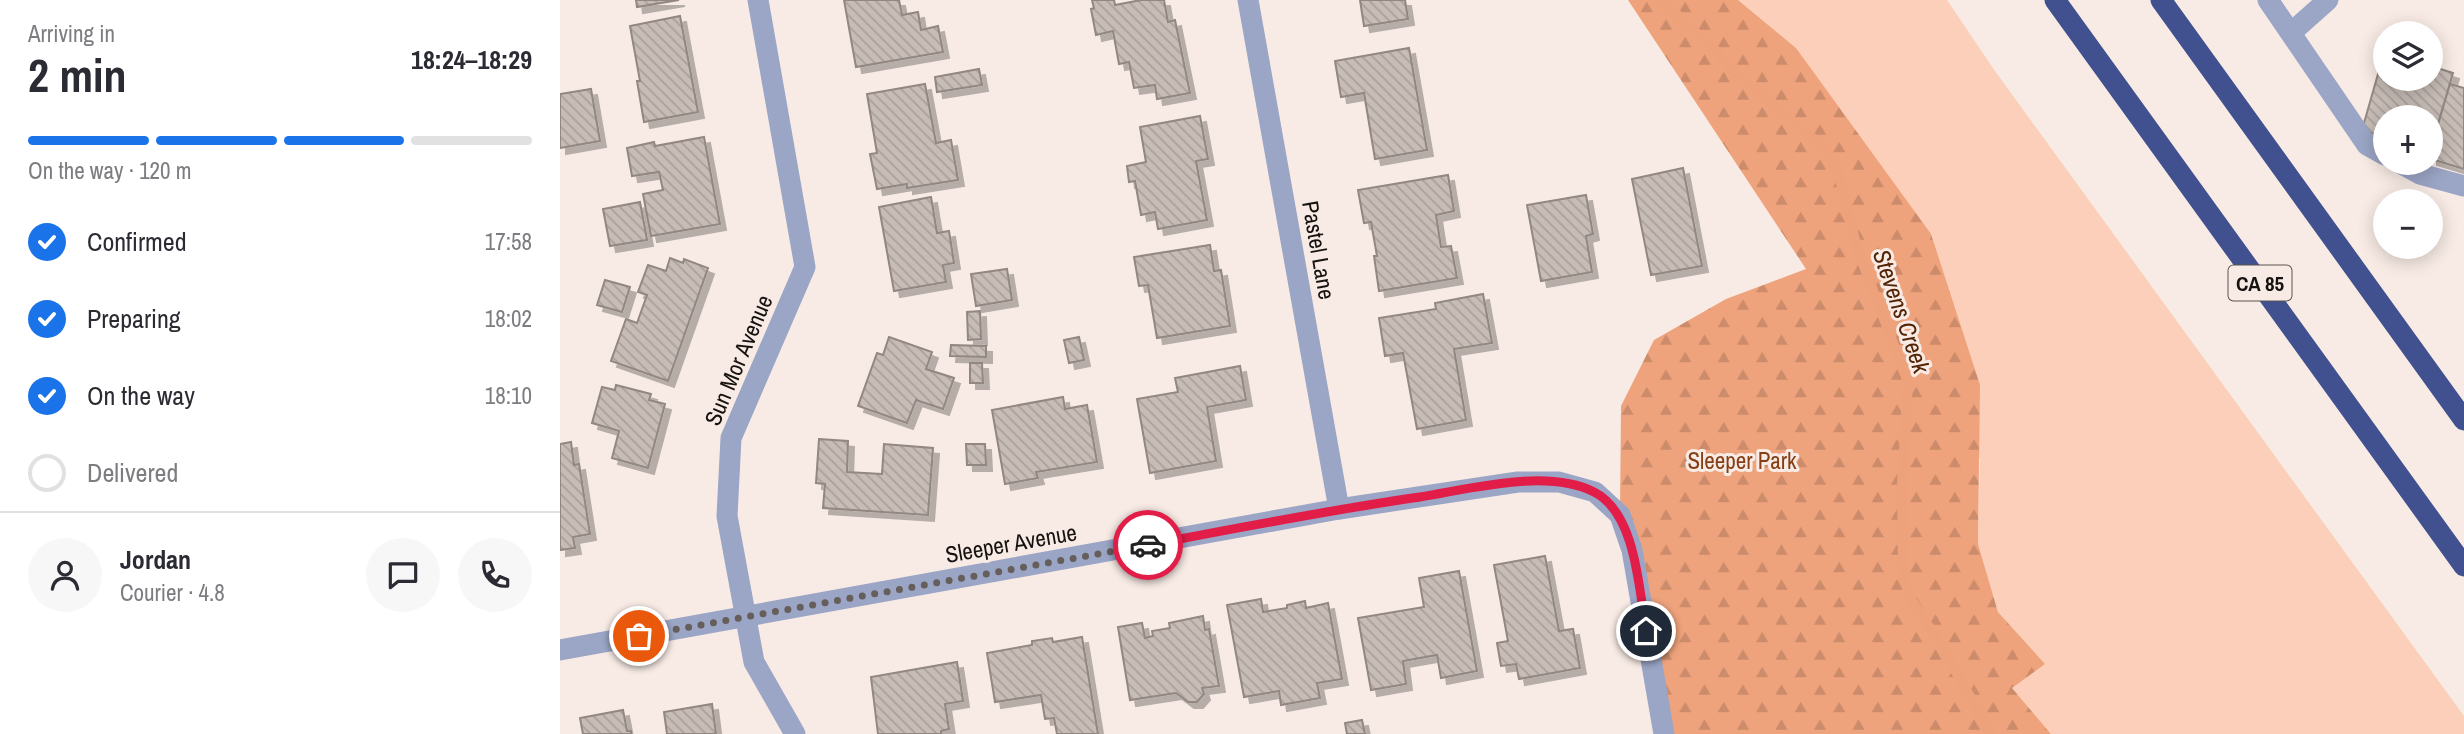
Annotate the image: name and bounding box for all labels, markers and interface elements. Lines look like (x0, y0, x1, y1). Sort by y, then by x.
text: Arriving in (28, 18, 115, 49)
map controls (2373, 21, 2443, 259)
button: layers (2373, 21, 2443, 91)
text: 18:24–18:29 (411, 42, 532, 77)
text: 2 min (28, 44, 127, 106)
button: + (2373, 105, 2443, 175)
text: On the way · 120 m (28, 155, 192, 186)
button: − (2373, 189, 2443, 259)
street label: Pastel Lane (1295, 198, 1343, 302)
icon: check (28, 223, 66, 261)
text: Confirmed (87, 224, 187, 259)
text: 17:58 (485, 226, 532, 257)
water label: Stevens Creek (1866, 245, 1939, 378)
road number: CA 85 (2228, 266, 2292, 300)
street label: Sun Mor Avenue (697, 290, 779, 430)
icon: check (28, 300, 66, 338)
text: Preparing (87, 301, 181, 336)
text: 18:02 (485, 303, 532, 334)
icon: check (28, 377, 66, 415)
text: On the way (87, 378, 195, 413)
text: 18:10 (485, 380, 532, 411)
park label: Sleeper Park (1687, 445, 1797, 476)
text: Delivered (87, 455, 178, 490)
courier (1113, 510, 1183, 580)
street label: Sleeper Avenue (943, 516, 1079, 570)
icon: car (1129, 526, 1167, 564)
button: person (28, 538, 102, 612)
button: chat (366, 538, 440, 612)
button: phone (458, 538, 532, 612)
text: Jordan (120, 542, 191, 577)
text: Courier · 4.8 (120, 577, 225, 608)
pin (1616, 601, 1676, 661)
pin (609, 606, 669, 666)
icon: home (1627, 612, 1665, 650)
icon: bag (620, 617, 658, 655)

